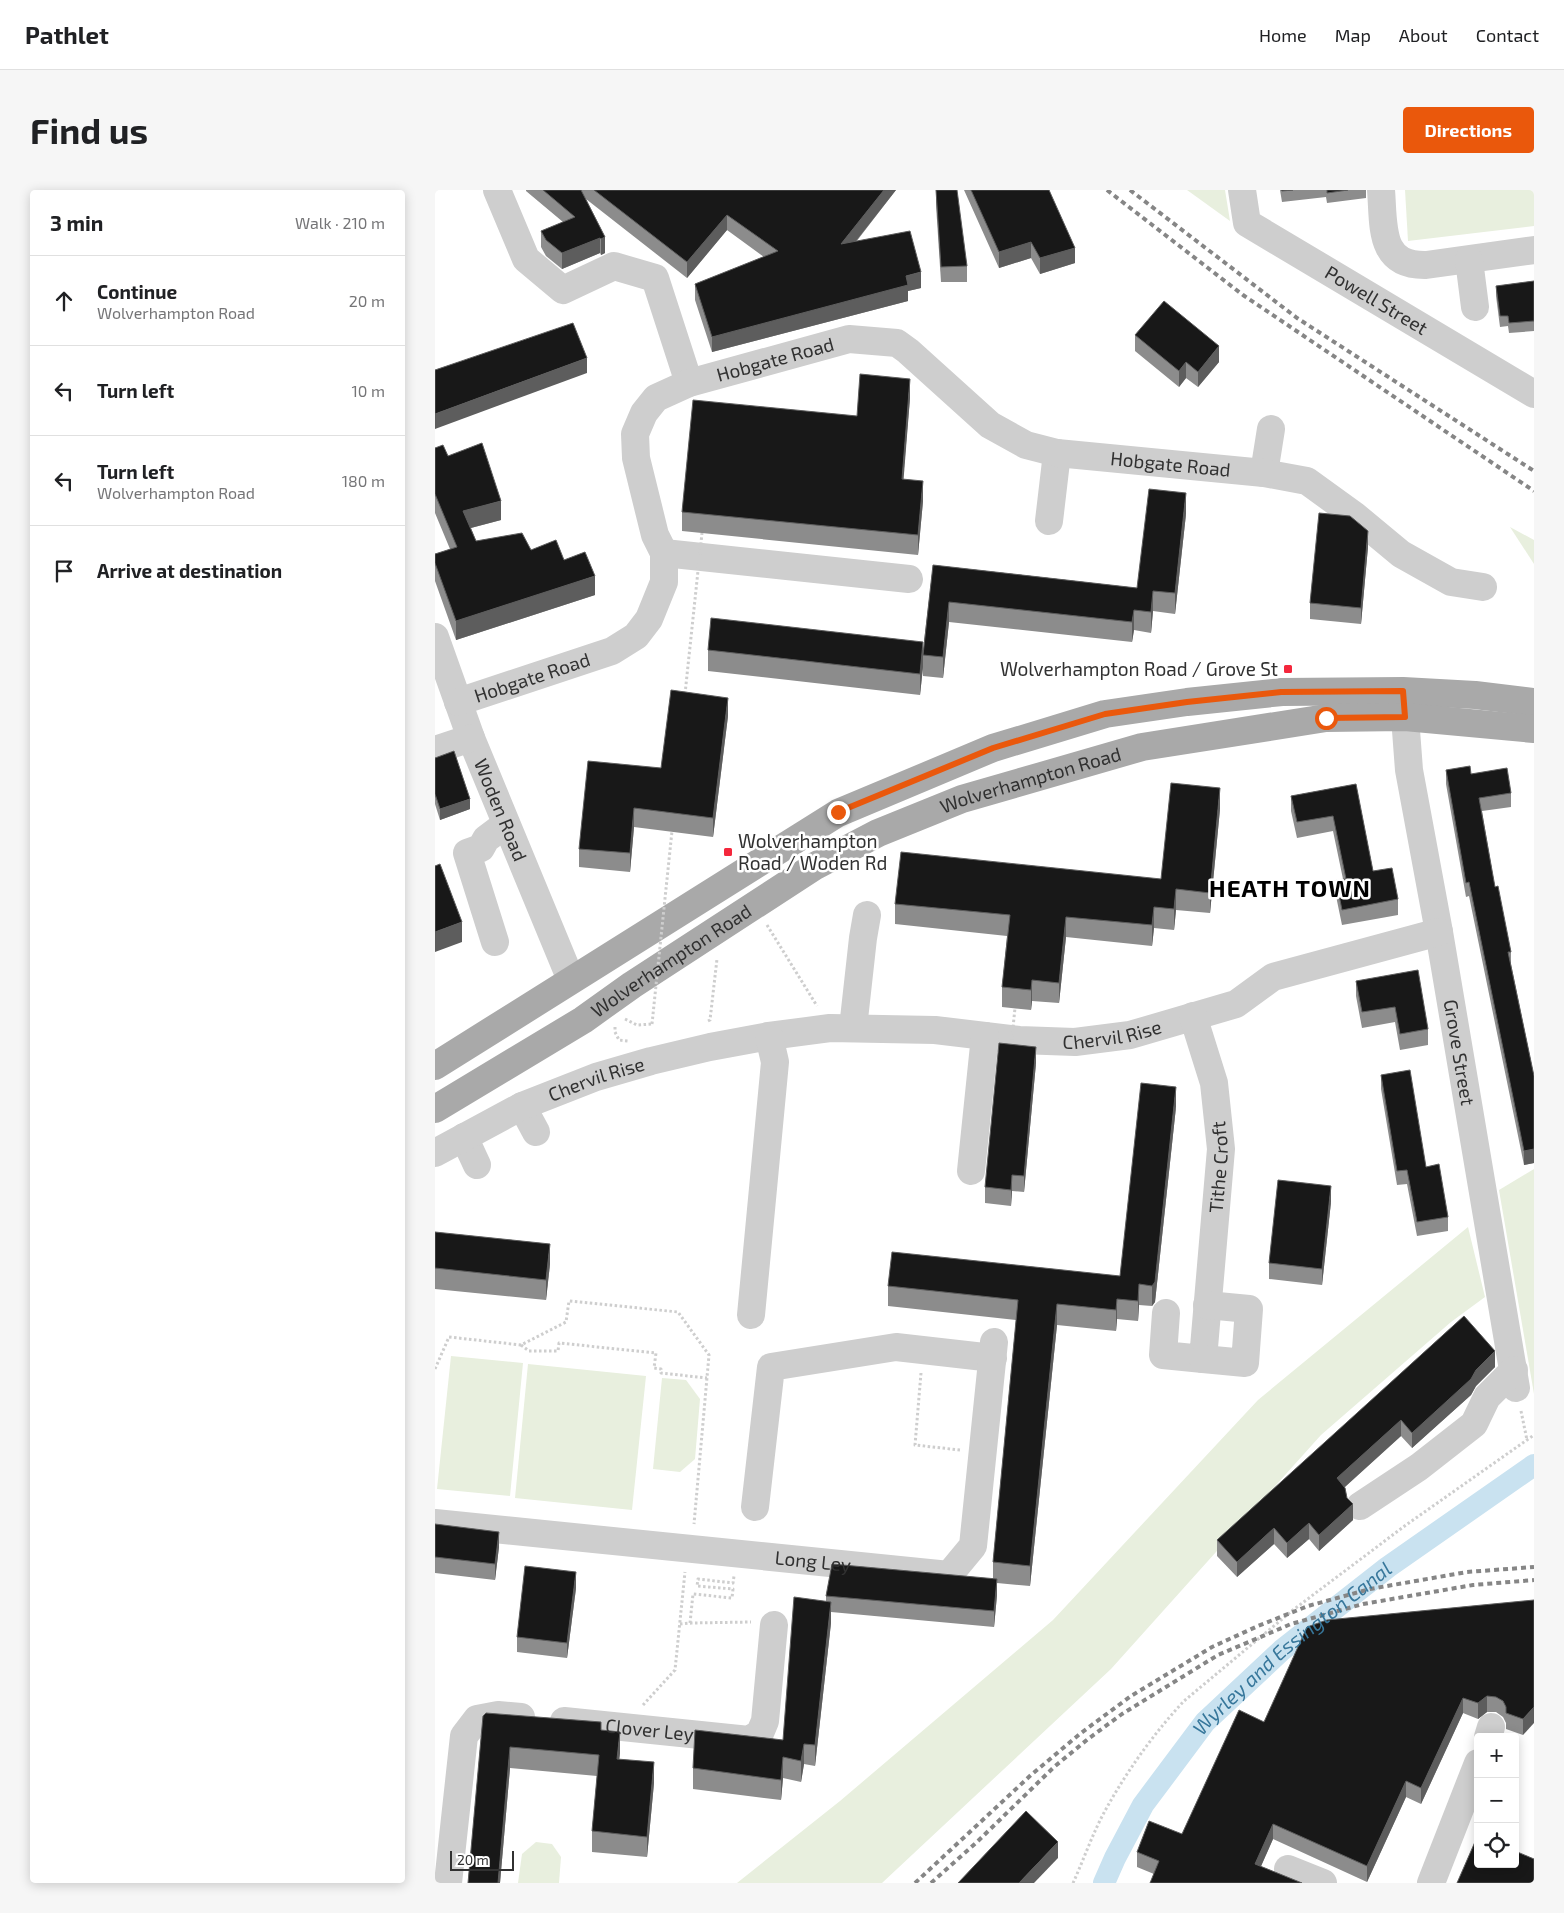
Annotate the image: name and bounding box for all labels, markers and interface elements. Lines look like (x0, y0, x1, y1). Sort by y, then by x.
text: Pathlet (25, 20, 109, 49)
text: Home (1259, 24, 1307, 46)
text: Map (1335, 24, 1371, 46)
text: About (1399, 24, 1448, 46)
text: Contact (1476, 24, 1539, 46)
button: Directions (1403, 107, 1534, 153)
text: Find us (30, 109, 148, 151)
text: 3 min (50, 210, 103, 235)
text: Walk · 210 m (295, 213, 385, 232)
street label: Powell Street (1321, 260, 1432, 339)
text: Continue (97, 280, 177, 303)
icon: ahead (50, 287, 78, 315)
text: 20 m (349, 291, 385, 310)
text: Wolverhampton Road (97, 303, 255, 322)
street label: Hobgate Road (714, 332, 836, 386)
icon: left (50, 377, 78, 405)
text: Turn left (97, 379, 174, 402)
text: 10 m (351, 381, 385, 400)
street label: Hobgate Road (1109, 446, 1232, 481)
text: Turn left (97, 460, 174, 483)
icon: left (50, 467, 78, 495)
text: 180 m (342, 471, 385, 490)
text: Wolverhampton Road (97, 483, 255, 502)
icon: arrive (50, 557, 78, 585)
text: Arrive at destination (97, 559, 282, 582)
street label: Hobgate Road (471, 647, 593, 707)
place label: Wolverhampton Road / Grove St (1000, 657, 1278, 680)
marker: Wolverhampton Road / Grove St (1282, 663, 1294, 675)
route start (1315, 707, 1338, 730)
street label: Wolverhampton Road (936, 742, 1124, 818)
street label: Woden Road (470, 755, 533, 864)
route end (827, 801, 850, 824)
place label: Wolverhampton Road / Woden Rd (738, 829, 887, 874)
marker: Wolverhampton Road / Woden Rd (722, 846, 734, 858)
district label: HEATH TOWN (1209, 873, 1371, 902)
street label: Wolverhampton Road (586, 899, 755, 1022)
street label: Grove Street (1440, 998, 1480, 1107)
street label: Chervil Rise (1062, 1014, 1164, 1053)
street label: Chervil Rise (545, 1052, 647, 1106)
street label: Tithe Croft (1204, 1120, 1232, 1214)
street label: Long Ley (774, 1545, 852, 1576)
water label: Wyrley and Essington Canal (1187, 1556, 1396, 1739)
street label: Clover Ley (604, 1713, 695, 1745)
map controls (1474, 1733, 1519, 1868)
button: + (1474, 1733, 1519, 1778)
button: − (1474, 1778, 1519, 1823)
button: locate (1474, 1823, 1519, 1868)
scale bar (450, 1848, 514, 1871)
text: 20 m (457, 1851, 489, 1868)

